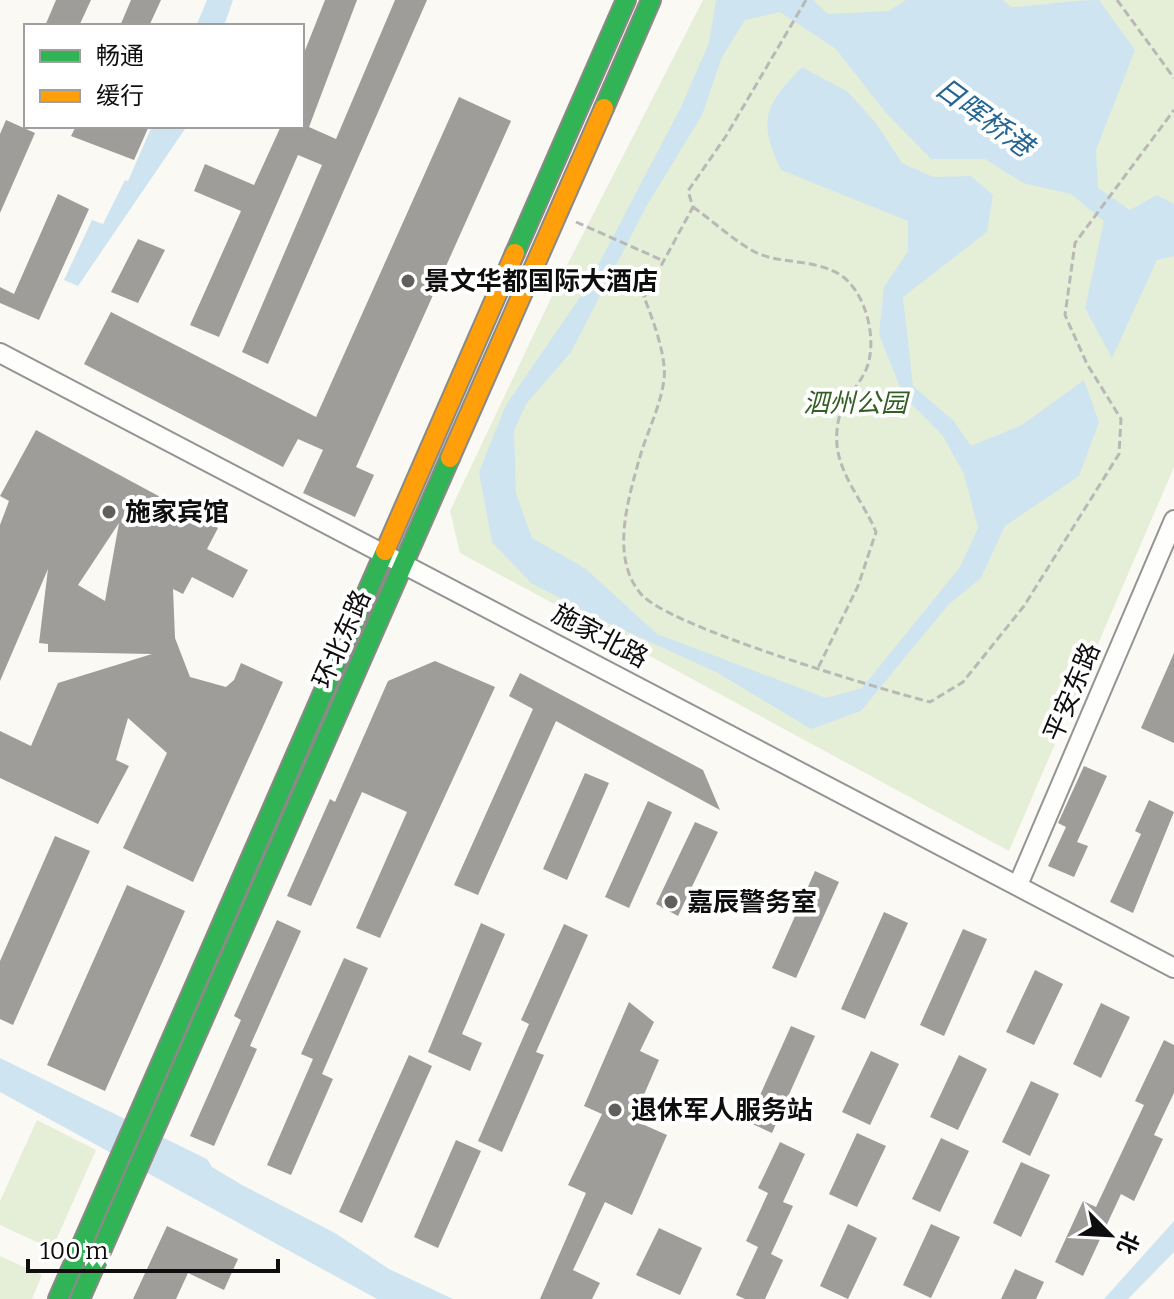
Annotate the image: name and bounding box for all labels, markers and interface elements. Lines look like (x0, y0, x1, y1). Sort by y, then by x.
legend (24, 24, 304, 128)
text: 畅通 (96, 42, 144, 70)
water label: 日晖桥港 (929, 71, 1042, 166)
text: 缓行 (96, 82, 144, 110)
place label: 景文华都国际大酒店 (424, 266, 658, 297)
marker: 景文华都国际大酒店 (399, 272, 417, 290)
park label: 泗州公园 (803, 388, 911, 419)
place label: 施家宾馆 (125, 497, 229, 528)
marker: 施家宾馆 (100, 503, 118, 521)
street label: 环北东路 (307, 585, 377, 693)
street label: 施家北路 (547, 598, 653, 674)
street label: 平安东路 (1037, 638, 1107, 746)
place label: 嘉辰警务室 (687, 887, 817, 918)
marker: 嘉辰警务室 (662, 893, 680, 911)
place label: 退休军人服务站 (631, 1095, 813, 1126)
marker: 退休军人服务站 (606, 1101, 624, 1119)
north arrow (1070, 1195, 1150, 1275)
scale bar (28, 1223, 278, 1273)
text: 北 (1111, 1227, 1145, 1258)
text: 100 m (40, 1237, 108, 1265)

